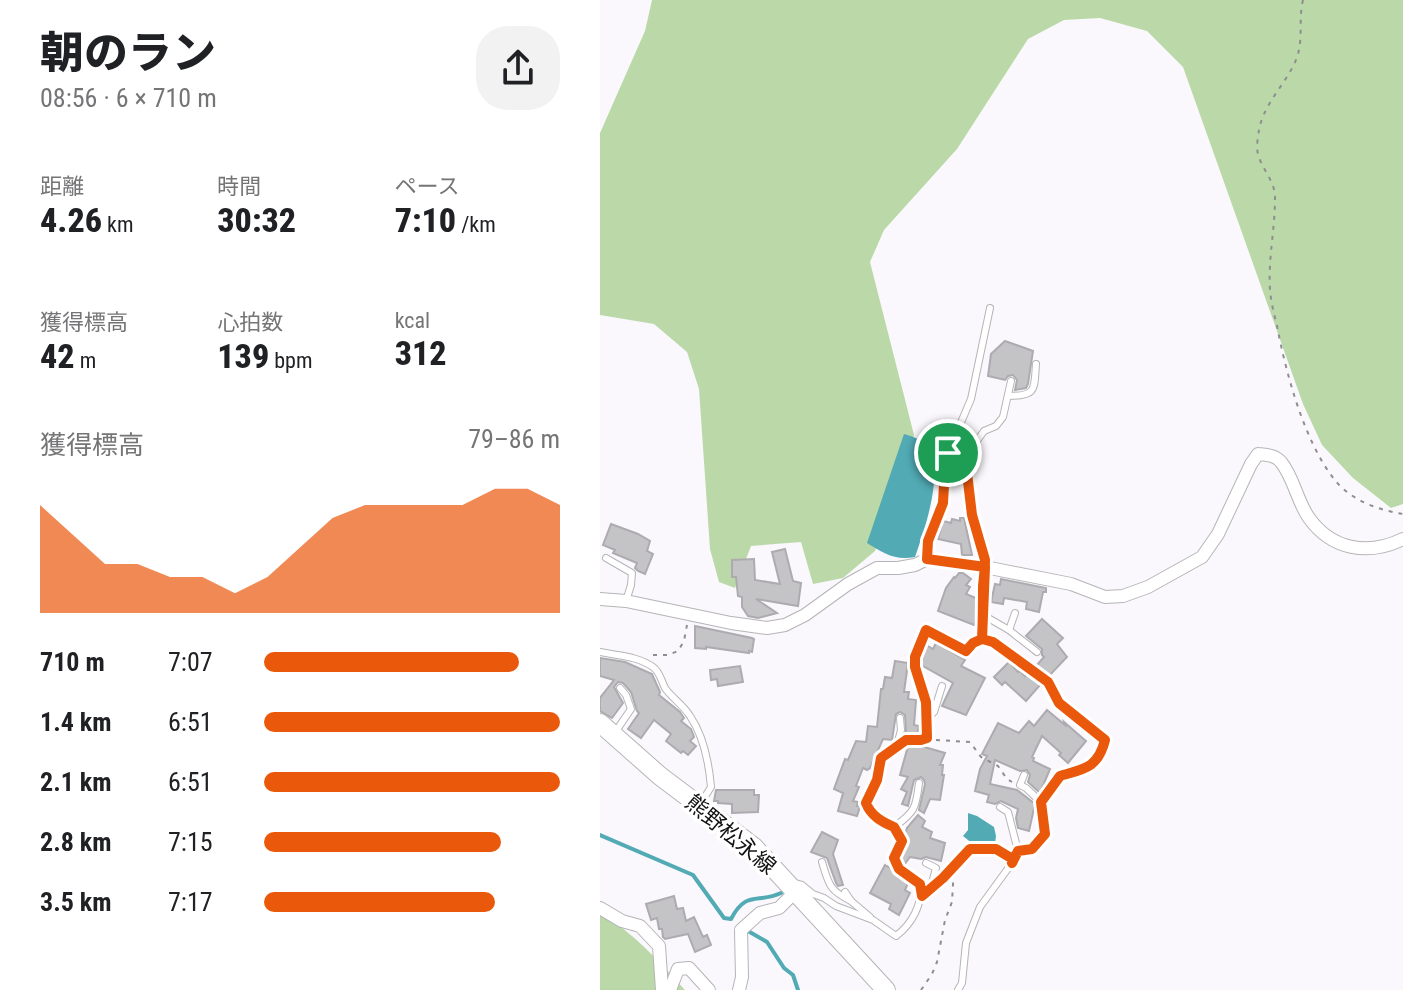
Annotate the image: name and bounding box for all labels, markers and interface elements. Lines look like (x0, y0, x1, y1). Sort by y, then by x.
button: share (476, 26, 560, 110)
text: 朝のラン (40, 27, 216, 79)
text: 08:56 · 6 × 710 m (40, 83, 217, 113)
text: 距離 (40, 174, 84, 199)
text: 時間 (217, 174, 261, 199)
text: ペース (395, 174, 460, 199)
text: 4.26 (40, 200, 102, 240)
text: 30:32 (217, 200, 296, 240)
text: 7:10 (395, 200, 456, 240)
text: km (102, 212, 133, 237)
text: /km (456, 212, 496, 237)
text: kcal (395, 308, 430, 333)
text: 獲得標高 (40, 310, 128, 335)
text: 心拍数 (217, 310, 283, 335)
text: 312 (395, 333, 447, 373)
text: 42 (40, 336, 75, 376)
text: 139 (217, 336, 269, 376)
text: m (75, 348, 96, 373)
text: bpm (269, 348, 313, 373)
pin (914, 419, 982, 487)
text: 79–86 m (468, 424, 560, 454)
text: 獲得標高 (40, 430, 144, 460)
icon: arrive (926, 431, 970, 475)
text: 710 m (40, 647, 105, 677)
text: 7:07 (168, 647, 213, 677)
text: 1.4 km (40, 707, 112, 737)
text: 6:51 (168, 707, 213, 737)
text: 2.1 km (40, 767, 112, 797)
text: 6:51 (168, 767, 213, 797)
street label: 熊野松永線 (681, 789, 781, 879)
text: 2.8 km (40, 827, 112, 857)
text: 7:15 (168, 827, 213, 857)
text: 3.5 km (40, 887, 112, 917)
text: 7:17 (168, 887, 213, 917)

